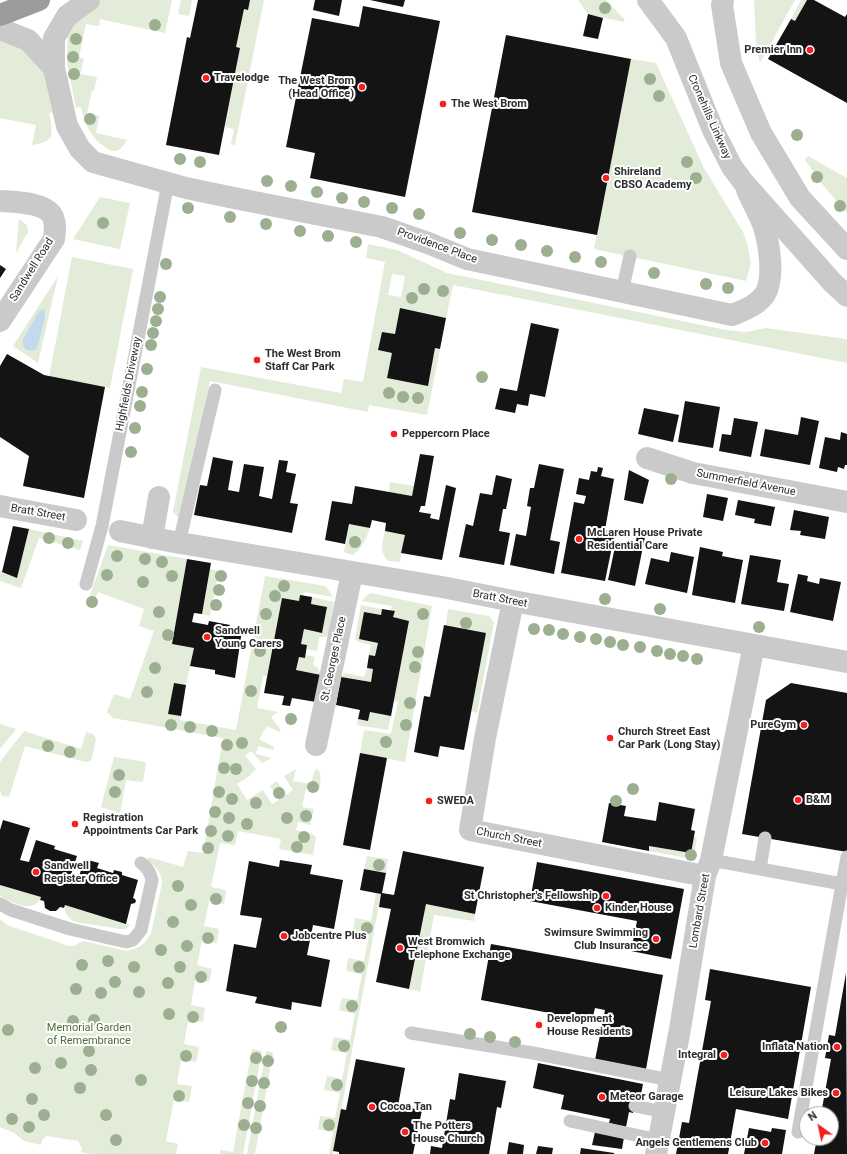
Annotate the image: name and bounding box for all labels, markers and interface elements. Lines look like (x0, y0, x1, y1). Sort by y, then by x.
place label: Premier Inn (744, 43, 802, 57)
marker: Premier Inn (805, 45, 815, 55)
place label: Travelodge (214, 71, 269, 85)
marker: Travelodge (201, 73, 211, 83)
street label: Cronehills Linkway (684, 73, 734, 161)
place label: The West Brom (Head Office) (278, 74, 354, 100)
marker: The West Brom (Head Office) (357, 82, 367, 92)
place label: The West Brom (451, 97, 527, 111)
marker: The West Brom (438, 99, 448, 109)
place label: Shireland CBSO Academy (614, 165, 692, 191)
marker: Shireland CBSO Academy (601, 173, 611, 183)
street label: Providence Place (395, 225, 479, 267)
street label: Sandwell Road (7, 236, 57, 304)
street label: Highfields Driveway (113, 336, 145, 432)
place label: The West Brom Staff Car Park (265, 347, 341, 373)
marker: The West Brom Staff Car Park (252, 355, 262, 365)
place label: Peppercorn Place (402, 427, 490, 441)
marker: Peppercorn Place (389, 429, 399, 439)
street label: Summerfield Avenue (695, 467, 797, 499)
street label: Bratt Street (10, 502, 66, 524)
place label: McLaren House Private Residential Care (587, 526, 702, 552)
marker: McLaren House Private Residential Care (574, 534, 584, 544)
street label: Bratt Street (472, 587, 528, 611)
street label: St. Georges Place (319, 615, 349, 703)
place label: Sandwell Young Carers (215, 624, 282, 650)
marker: Sandwell Young Carers (202, 632, 212, 642)
place label: PureGym (750, 718, 796, 732)
marker: PureGym (799, 720, 809, 730)
place label: Church Street East Car Park (Long Stay) (618, 725, 720, 751)
marker: Church Street East Car Park (Long Stay) (605, 733, 615, 743)
place label: B&M (806, 793, 830, 807)
place label: SWEDA (437, 794, 474, 808)
marker: B&M (793, 795, 803, 805)
marker: SWEDA (424, 796, 434, 806)
place label: Registration Appointments Car Park (83, 811, 198, 837)
marker: Registration Appointments Car Park (70, 819, 80, 829)
street label: Church Street (475, 825, 543, 851)
place label: Sandwell Register Office (44, 859, 118, 885)
marker: Sandwell Register Office (31, 867, 41, 877)
street label: Lombard Street (687, 873, 713, 949)
place label: St Christopher's Fellowship (464, 889, 598, 903)
marker: St Christopher's Fellowship (601, 891, 611, 901)
place label: Kinder House (605, 901, 672, 915)
marker: Kinder House (592, 903, 602, 913)
place label: Swimsure Swimming Club Insurance (544, 926, 648, 952)
place label: Jobcentre Plus (292, 929, 367, 943)
marker: Jobcentre Plus (279, 931, 289, 941)
marker: Swimsure Swimming Club Insurance (651, 934, 661, 944)
place label: West Bromwich Telephone Exchange (408, 935, 510, 961)
marker: West Bromwich Telephone Exchange (395, 943, 405, 953)
place label: Development House Residents (547, 1012, 631, 1038)
marker: Development House Residents (534, 1020, 544, 1030)
park label: Memorial Garden of Remembrance (47, 1021, 131, 1047)
place label: Inflata Nation (762, 1040, 829, 1054)
marker: Inflata Nation (832, 1042, 842, 1052)
place label: Integral (678, 1048, 716, 1062)
marker: Integral (719, 1050, 729, 1060)
place label: Leisure Lakes Bikes (730, 1086, 828, 1100)
marker: Leisure Lakes Bikes (831, 1088, 841, 1098)
place label: Meteor Garage (610, 1090, 684, 1104)
marker: Meteor Garage (597, 1092, 607, 1102)
place label: Cocoa Tan (380, 1100, 432, 1114)
marker: Cocoa Tan (367, 1102, 377, 1112)
north arrow (799, 1106, 839, 1146)
text: N (806, 1109, 820, 1124)
place label: The Potters House Church (413, 1119, 483, 1145)
marker: The Potters House Church (400, 1127, 410, 1137)
place label: Angels Gentlemens Club (635, 1136, 757, 1150)
marker: Angels Gentlemens Club (760, 1138, 770, 1148)

